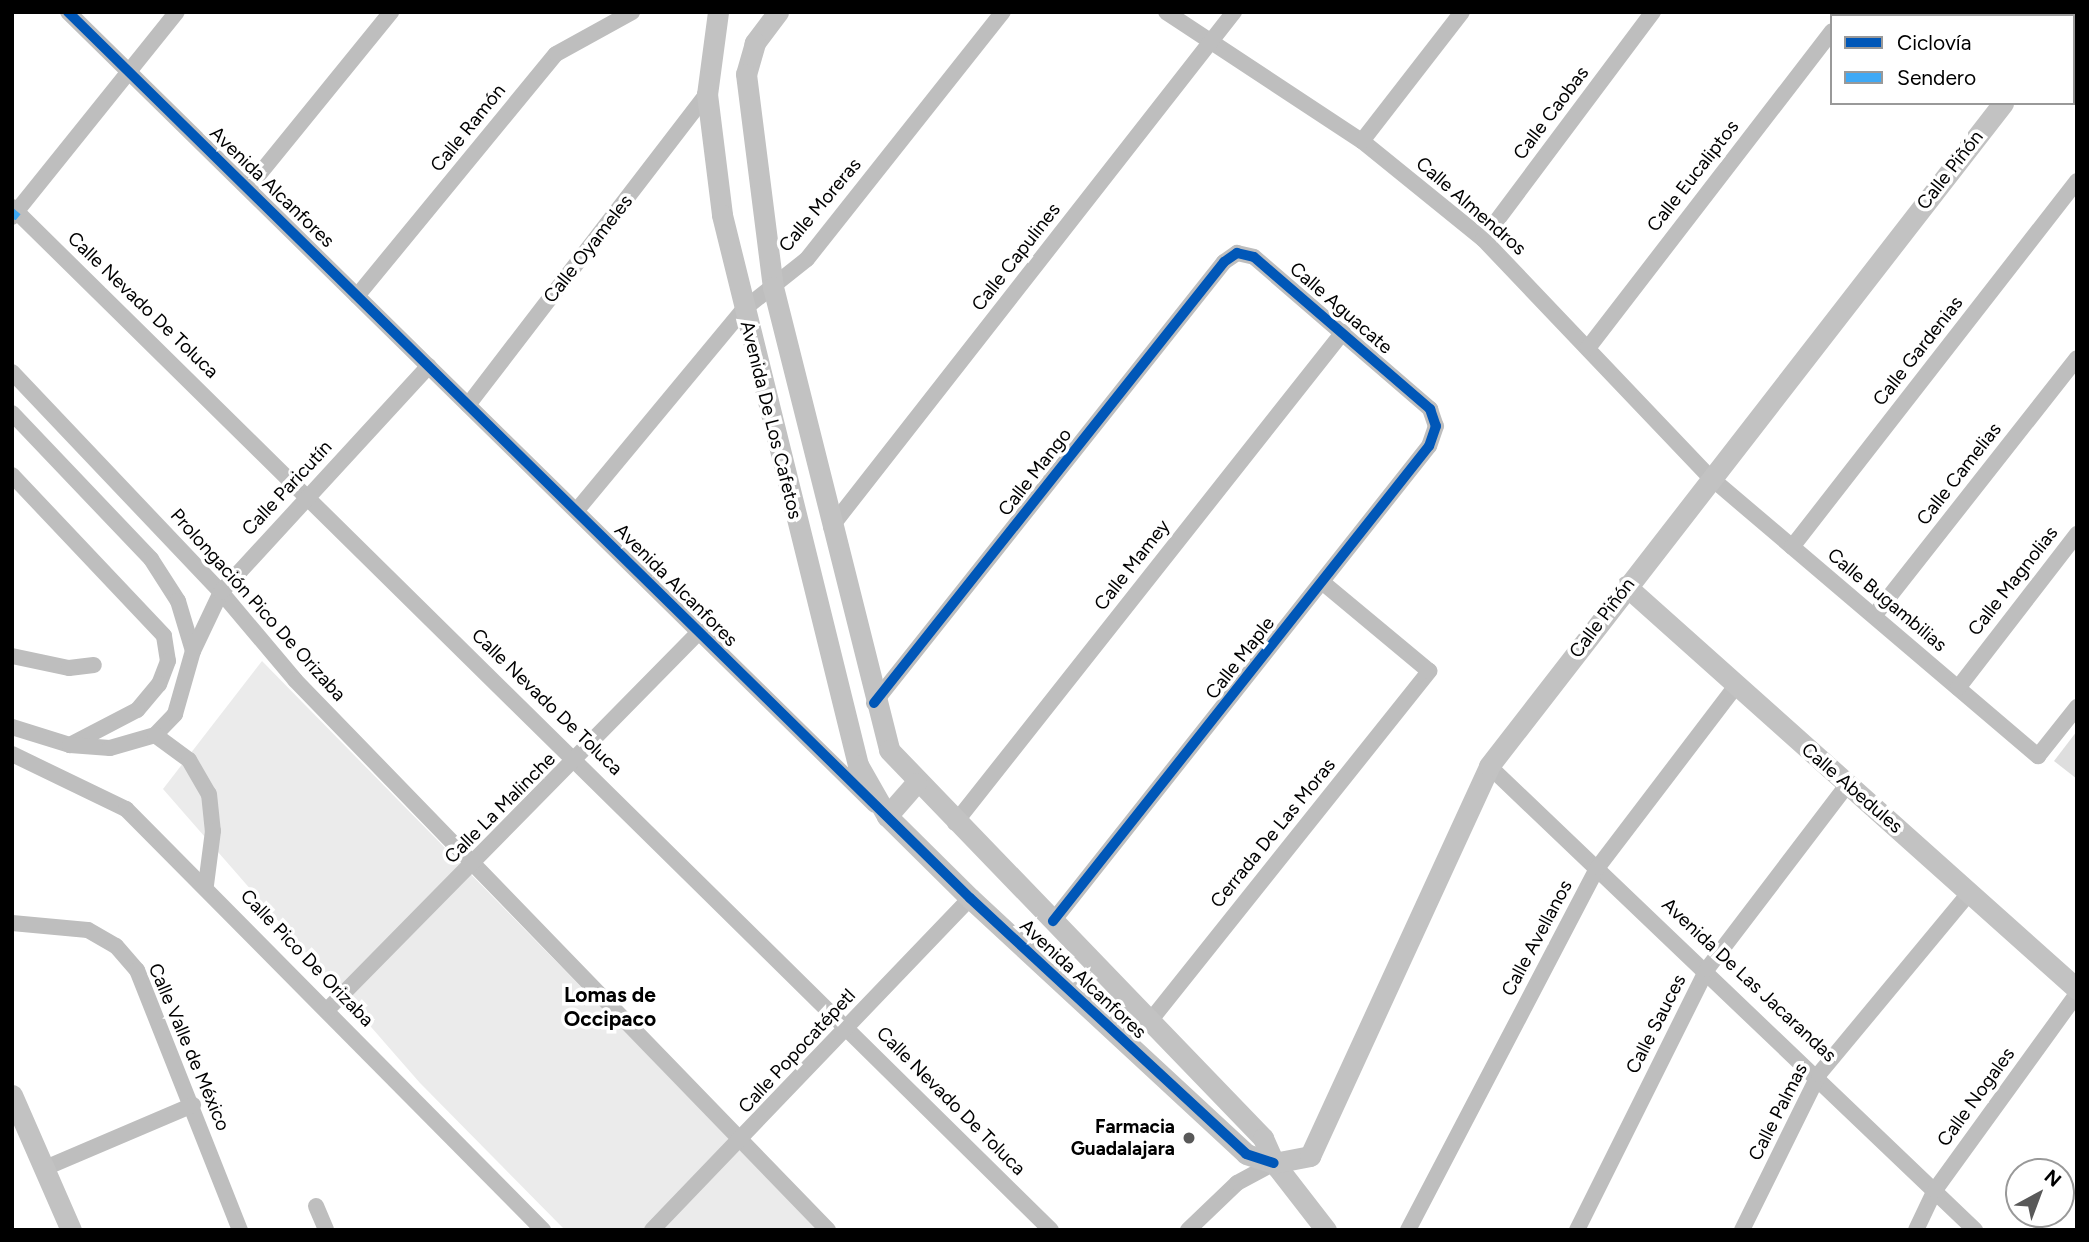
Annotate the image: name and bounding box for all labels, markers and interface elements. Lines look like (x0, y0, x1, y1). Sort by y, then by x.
legend (1830, 14, 2075, 105)
text: Ciclovía (1897, 30, 1971, 55)
street label: Calle Caobas (1509, 62, 1593, 164)
text: Sendero (1897, 65, 1976, 90)
street label: Calle Ramón (426, 80, 510, 176)
street label: Calle Eucaliptos (1642, 116, 1744, 236)
street label: Avenida Alcanfores (205, 122, 339, 252)
street label: Calle Piñón (1912, 126, 1988, 214)
street label: Calle Almendros (1411, 152, 1531, 260)
street label: Calle Moreras (774, 153, 866, 257)
street label: Calle Oyameles (539, 190, 637, 308)
street label: Calle Capulines (967, 199, 1065, 315)
street label: Calle Nevado De Toluca (63, 227, 223, 383)
street label: Calle Aguacate (1285, 257, 1397, 359)
street label: Calle Gardenias (1868, 292, 1968, 410)
street label: Avenida De Los Cafetos (735, 319, 807, 521)
street label: Calle Camelias (1912, 418, 2006, 530)
street label: Calle Mango (994, 423, 1076, 521)
street label: Calle Paricutín (237, 436, 337, 540)
street label: Prolongación Pico De Orizaba (166, 504, 350, 706)
street label: Calle Mamey (1090, 515, 1174, 615)
street label: Avenida Alcanfores (610, 519, 742, 651)
street label: Calle Magnolias (1963, 522, 2063, 640)
street label: Calle Bugambilias (1823, 543, 1951, 657)
street label: Calle Piñón (1564, 573, 1640, 663)
street label: Calle Maple (1201, 612, 1279, 704)
street label: Calle Nevado De Toluca (467, 624, 627, 780)
street label: Calle Abedules (1797, 738, 1907, 838)
street label: Calle La Malinche (440, 748, 560, 868)
street label: Cerrada De Las Moras (1206, 754, 1340, 912)
street label: Calle Avellanos (1497, 876, 1577, 1000)
street label: Calle Pico De Orizaba (236, 885, 378, 1031)
street label: Avenida De Las Jacarandas (1657, 893, 1841, 1067)
street label: Avenida Alcanfores (1015, 915, 1151, 1043)
street label: Calle Valle de México (143, 960, 235, 1134)
street label: Calle Sauces (1621, 971, 1691, 1077)
district label: Lomas de Occipaco (564, 982, 656, 1032)
street label: Calle Popocatépetl (734, 984, 860, 1118)
street label: Calle Nevado De Toluca (872, 1022, 1030, 1180)
street label: Calle Nogales (1932, 1043, 2020, 1151)
street label: Calle Palmas (1744, 1060, 1812, 1164)
place label: Farmacia Guadalajara (1071, 1116, 1175, 1160)
marker: Farmacia Guadalajara (1181, 1130, 1197, 1146)
north arrow (2005, 1158, 2075, 1228)
text: N (2040, 1165, 2066, 1192)

